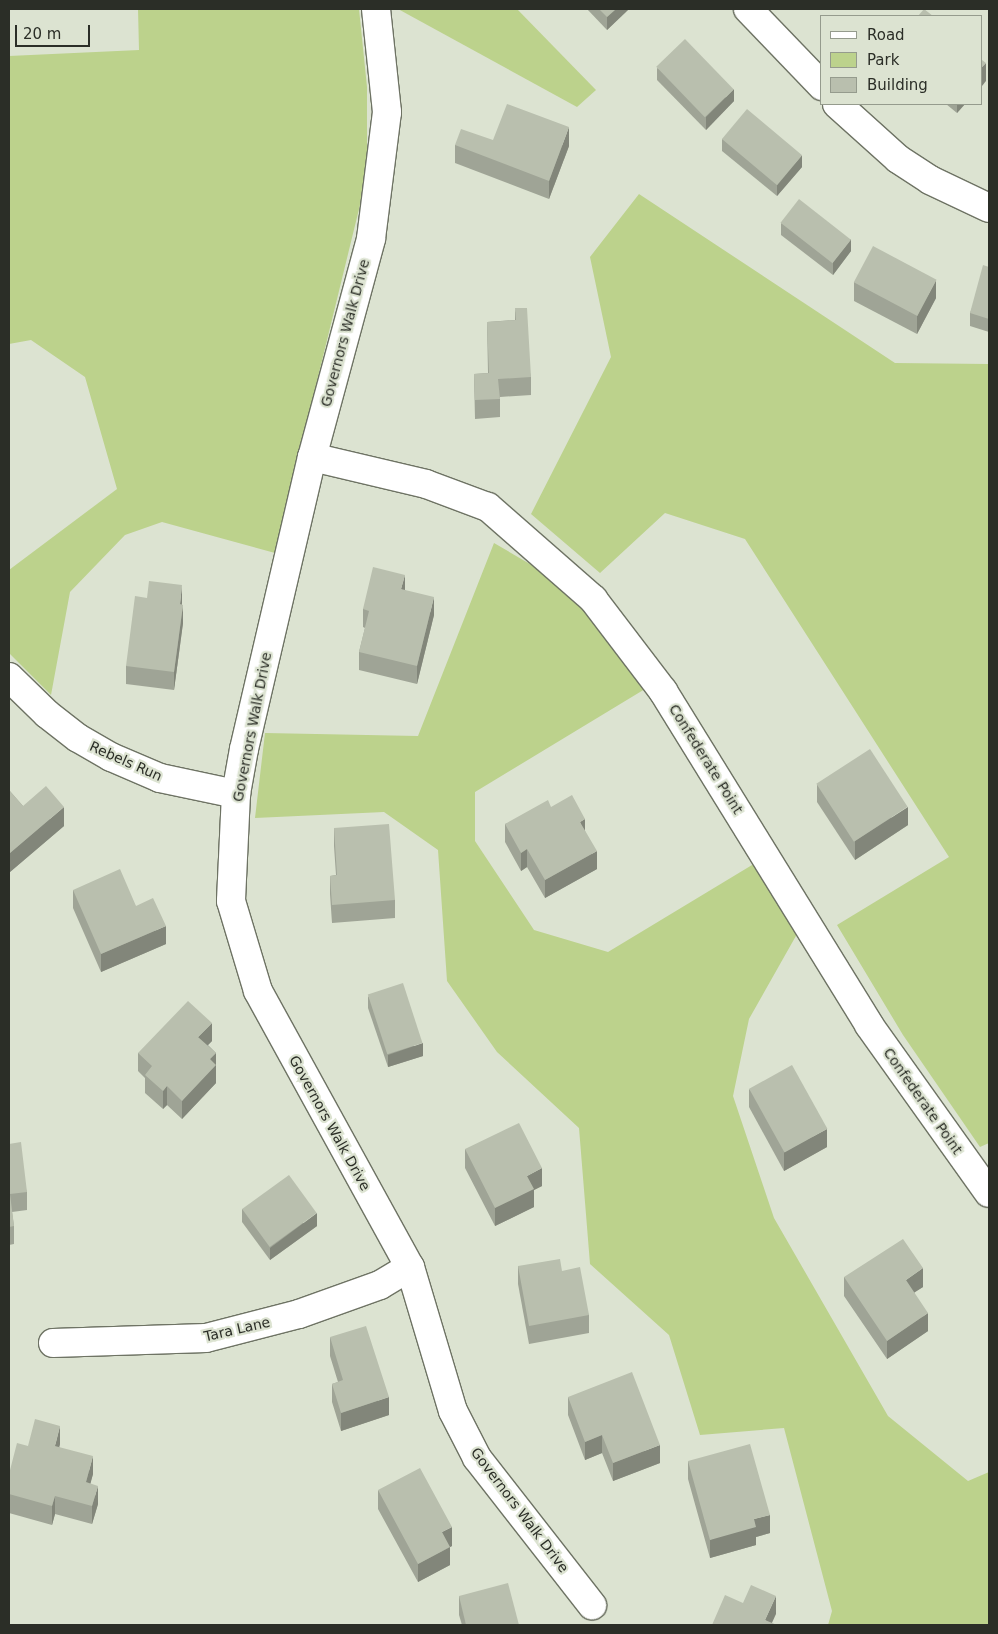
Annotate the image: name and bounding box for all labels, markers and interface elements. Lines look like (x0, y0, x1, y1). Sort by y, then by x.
scale bar (18, 15, 92, 47)
legend (820, 15, 983, 105)
text: 20 m (23, 25, 61, 43)
text: Road (867, 26, 905, 44)
text: Park (867, 51, 899, 69)
text: Building (867, 76, 928, 94)
street label: Governors Walk Drive (317, 257, 373, 409)
street label: Governors Walk Drive (229, 651, 275, 803)
street label: Confederate Point (666, 701, 746, 817)
street label: Rebels Run (87, 738, 165, 784)
street label: Confederate Point (880, 1045, 966, 1157)
street label: Governors Walk Drive (286, 1052, 374, 1194)
street label: Tara Lane (202, 1313, 272, 1345)
street label: Governors Walk Drive (468, 1444, 572, 1576)

